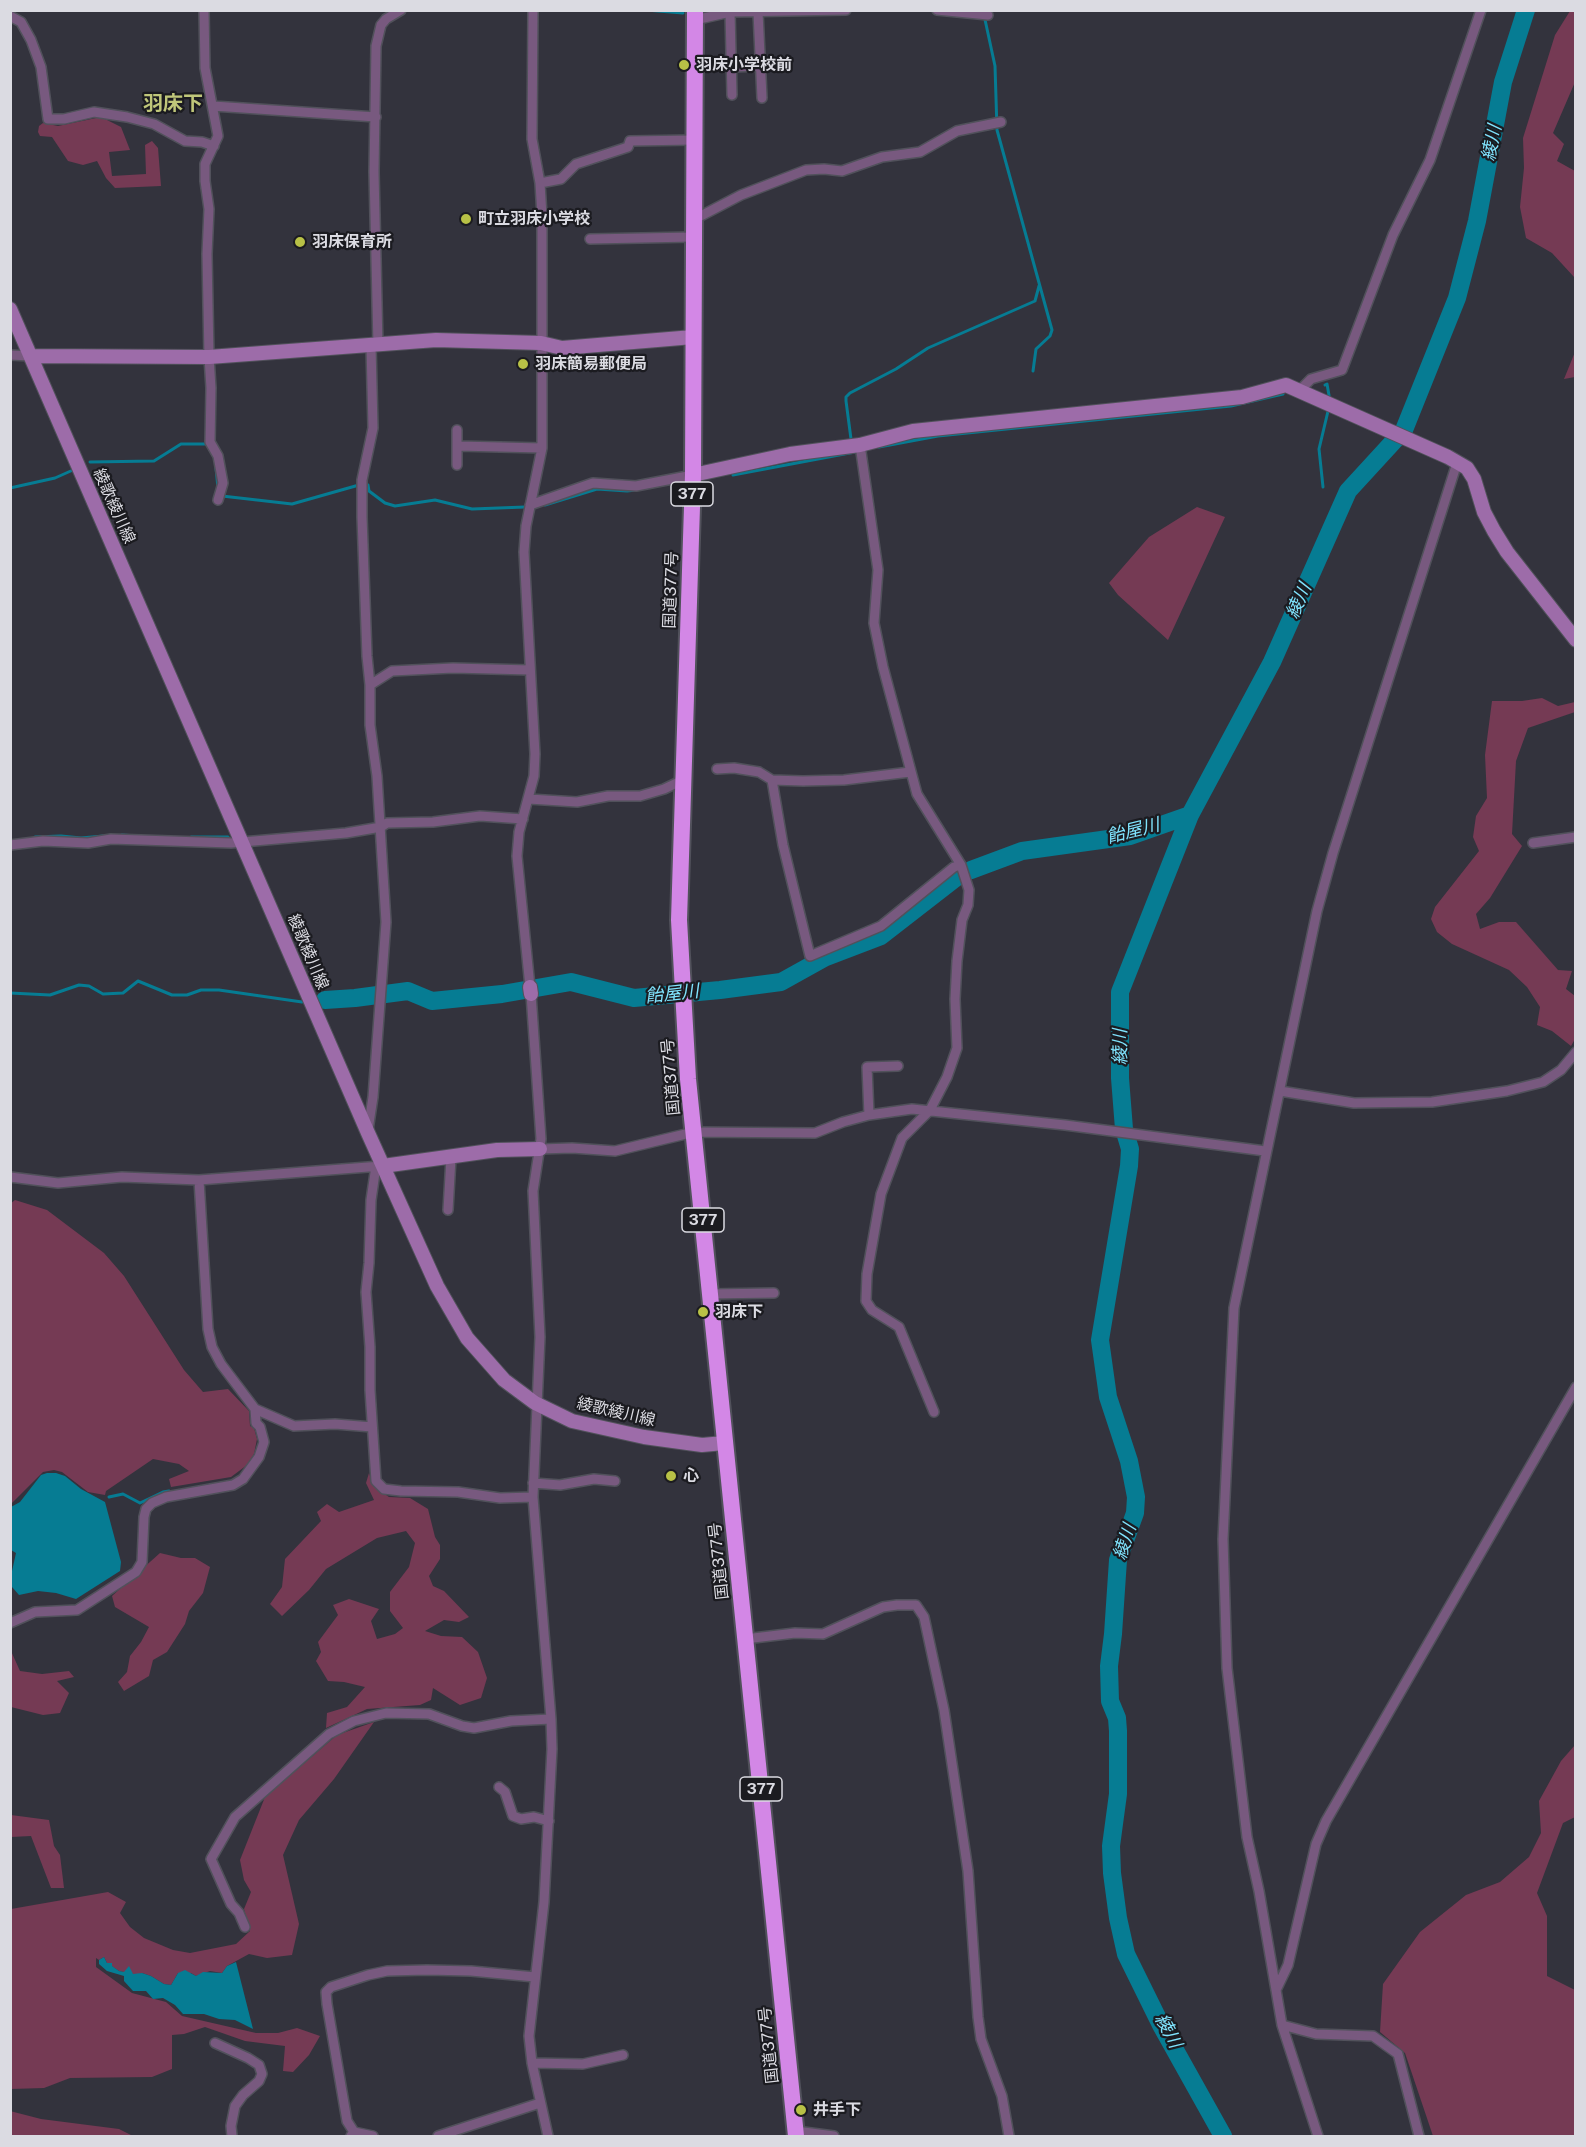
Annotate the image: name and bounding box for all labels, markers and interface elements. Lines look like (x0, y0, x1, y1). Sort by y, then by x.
place label: 羽床小学校前 (696, 55, 792, 75)
marker: 羽床小学校前 (677, 58, 691, 72)
district label: 羽床下 (143, 92, 203, 116)
water label: 綾川 (1478, 123, 1506, 163)
place label: 町立羽床小学校 (478, 209, 590, 229)
marker: 町立羽床小学校 (459, 212, 473, 226)
place label: 羽床保育所 (312, 232, 392, 252)
marker: 羽床保育所 (293, 235, 307, 249)
place label: 羽床簡易郵便局 (535, 354, 647, 374)
marker: 羽床簡易郵便局 (516, 357, 530, 371)
street label: 綾歌綾川線 (89, 466, 139, 546)
road number: 377 (671, 482, 713, 506)
street label: 国道377号 (660, 551, 682, 629)
water label: 綾川 (1282, 580, 1316, 622)
water label: 飴屋川 (1104, 814, 1162, 848)
street label: 綾歌綾川線 (284, 911, 332, 993)
water label: 飴屋川 (644, 980, 700, 1008)
water label: 綾川 (1109, 1029, 1131, 1065)
street label: 国道377号 (658, 1038, 684, 1116)
road number: 377 (682, 1208, 724, 1232)
place label: 羽床下 (715, 1302, 763, 1322)
marker: 羽床下 (696, 1305, 710, 1319)
street label: 綾歌綾川線 (575, 1394, 657, 1430)
place label: 心 (683, 1466, 699, 1486)
marker: 心 (664, 1469, 678, 1483)
street label: 国道377号 (705, 1522, 733, 1600)
water label: 綾川 (1109, 1522, 1141, 1562)
road number: 377 (740, 1777, 782, 1801)
street label: 国道377号 (755, 2006, 783, 2084)
water label: 綾川 (1150, 2010, 1186, 2052)
place label: 井手下 (813, 2100, 861, 2120)
marker: 井手下 (794, 2103, 808, 2117)

